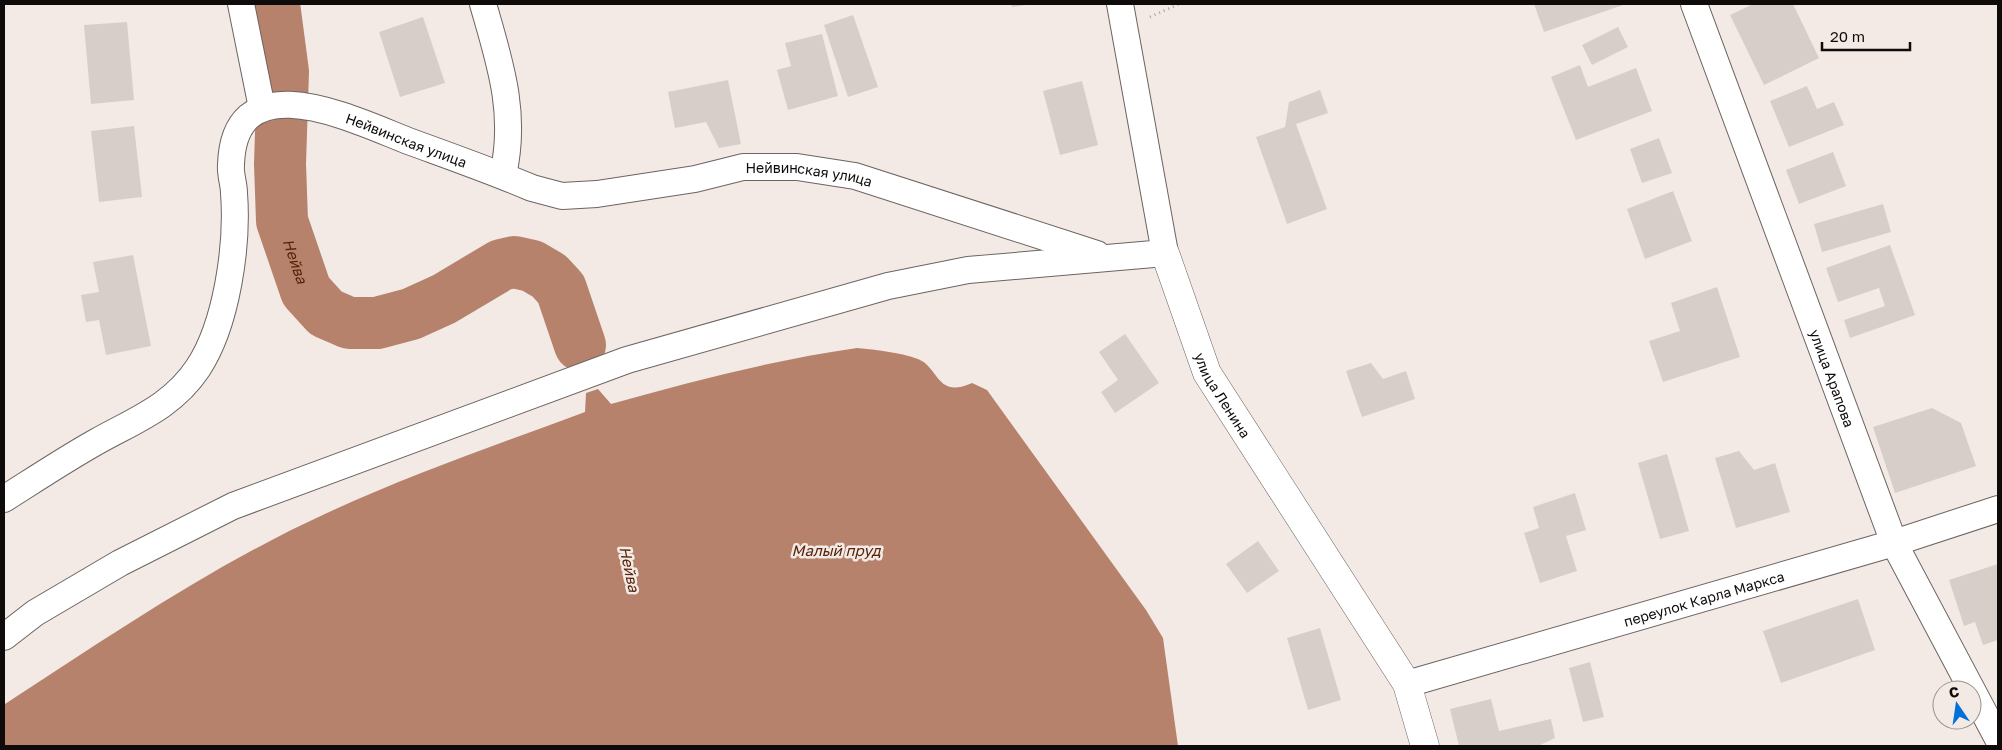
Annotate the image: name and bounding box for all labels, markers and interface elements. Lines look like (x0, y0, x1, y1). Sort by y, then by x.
scale bar (1822, 20, 1910, 52)
text: 20 m (1830, 27, 1865, 45)
street label: Нейвинская улица (344, 109, 469, 170)
street label: Нейвинская улица (745, 159, 875, 190)
water label: Нейва (280, 236, 312, 286)
street label: улица Арапова (1807, 327, 1859, 429)
street label: улица Ленина (1192, 350, 1255, 441)
water label: Малый пруд (792, 541, 881, 560)
water label: Нейва (616, 545, 644, 594)
street label: переулок Карла Маркса (1622, 567, 1786, 629)
north arrow (1932, 680, 1982, 730)
text: С (1947, 682, 1961, 701)

